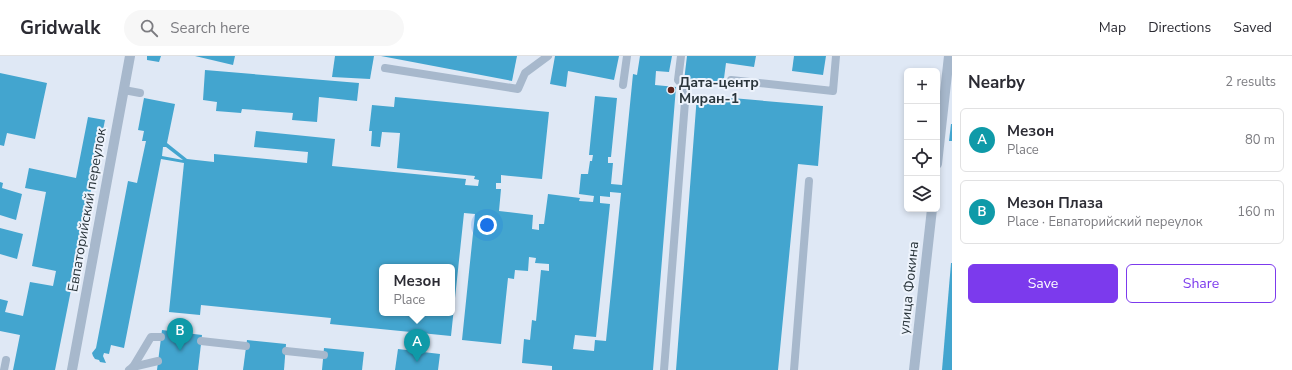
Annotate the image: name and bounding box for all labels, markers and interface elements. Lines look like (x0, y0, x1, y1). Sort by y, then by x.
search box (124, 10, 404, 46)
text: Gridwalk (20, 15, 100, 41)
icon: search (138, 17, 160, 39)
text: Search here (170, 18, 250, 38)
text: Map (1099, 18, 1126, 37)
text: Directions (1148, 18, 1211, 37)
text: Saved (1233, 18, 1272, 37)
map controls (904, 68, 940, 212)
button: + (904, 68, 940, 104)
text: Nearby (968, 71, 1025, 94)
place label: Дата-центр Миран-1 (679, 73, 759, 108)
text: 2 results (1225, 73, 1276, 91)
marker: Дата-центр Миран-1 (666, 85, 676, 95)
button: − (904, 104, 940, 140)
text: Мезон (1007, 121, 1054, 141)
street label: Евпаторийский переулок (63, 126, 111, 293)
text: A (977, 131, 987, 149)
text: 80 m (1245, 131, 1275, 149)
button: locate (904, 140, 940, 176)
text: Place (1007, 141, 1039, 159)
button: layers (904, 176, 940, 212)
text: Мезон Плаза (1007, 193, 1103, 213)
text: B (978, 203, 986, 221)
text: 160 m (1237, 203, 1275, 221)
text: Place · Евпаторийский переулок (1007, 213, 1203, 231)
your location (477, 215, 497, 235)
street label: улица Фокина (895, 240, 923, 336)
popup (379, 264, 455, 316)
button: Save (968, 264, 1118, 303)
button: Share (1126, 264, 1276, 303)
text: Мезон (393, 271, 441, 291)
text: Place (393, 291, 425, 309)
pin: B (167, 318, 193, 351)
pin: A (404, 329, 430, 362)

